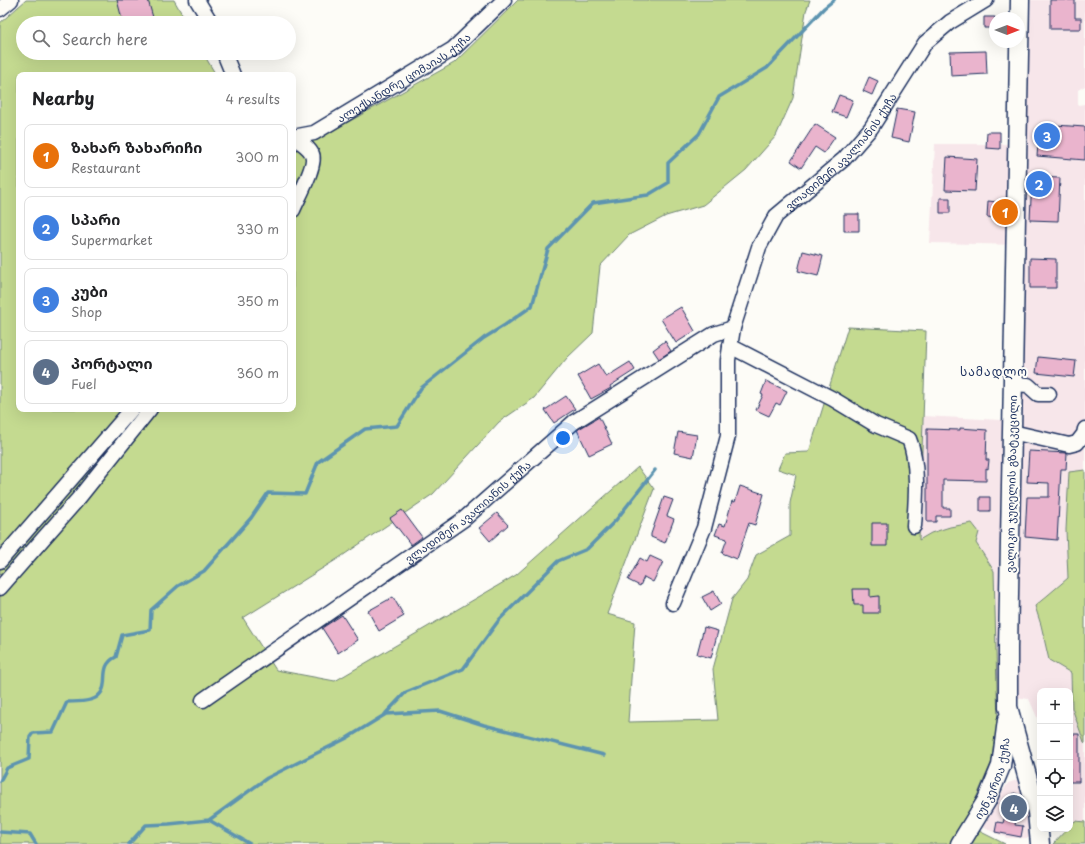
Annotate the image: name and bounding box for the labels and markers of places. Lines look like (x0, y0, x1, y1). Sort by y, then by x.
pin: 3 (1034, 121, 1060, 151)
pin: 2 (1026, 169, 1052, 199)
pin: 1 (992, 197, 1018, 227)
pin: 4 (1001, 793, 1027, 823)

